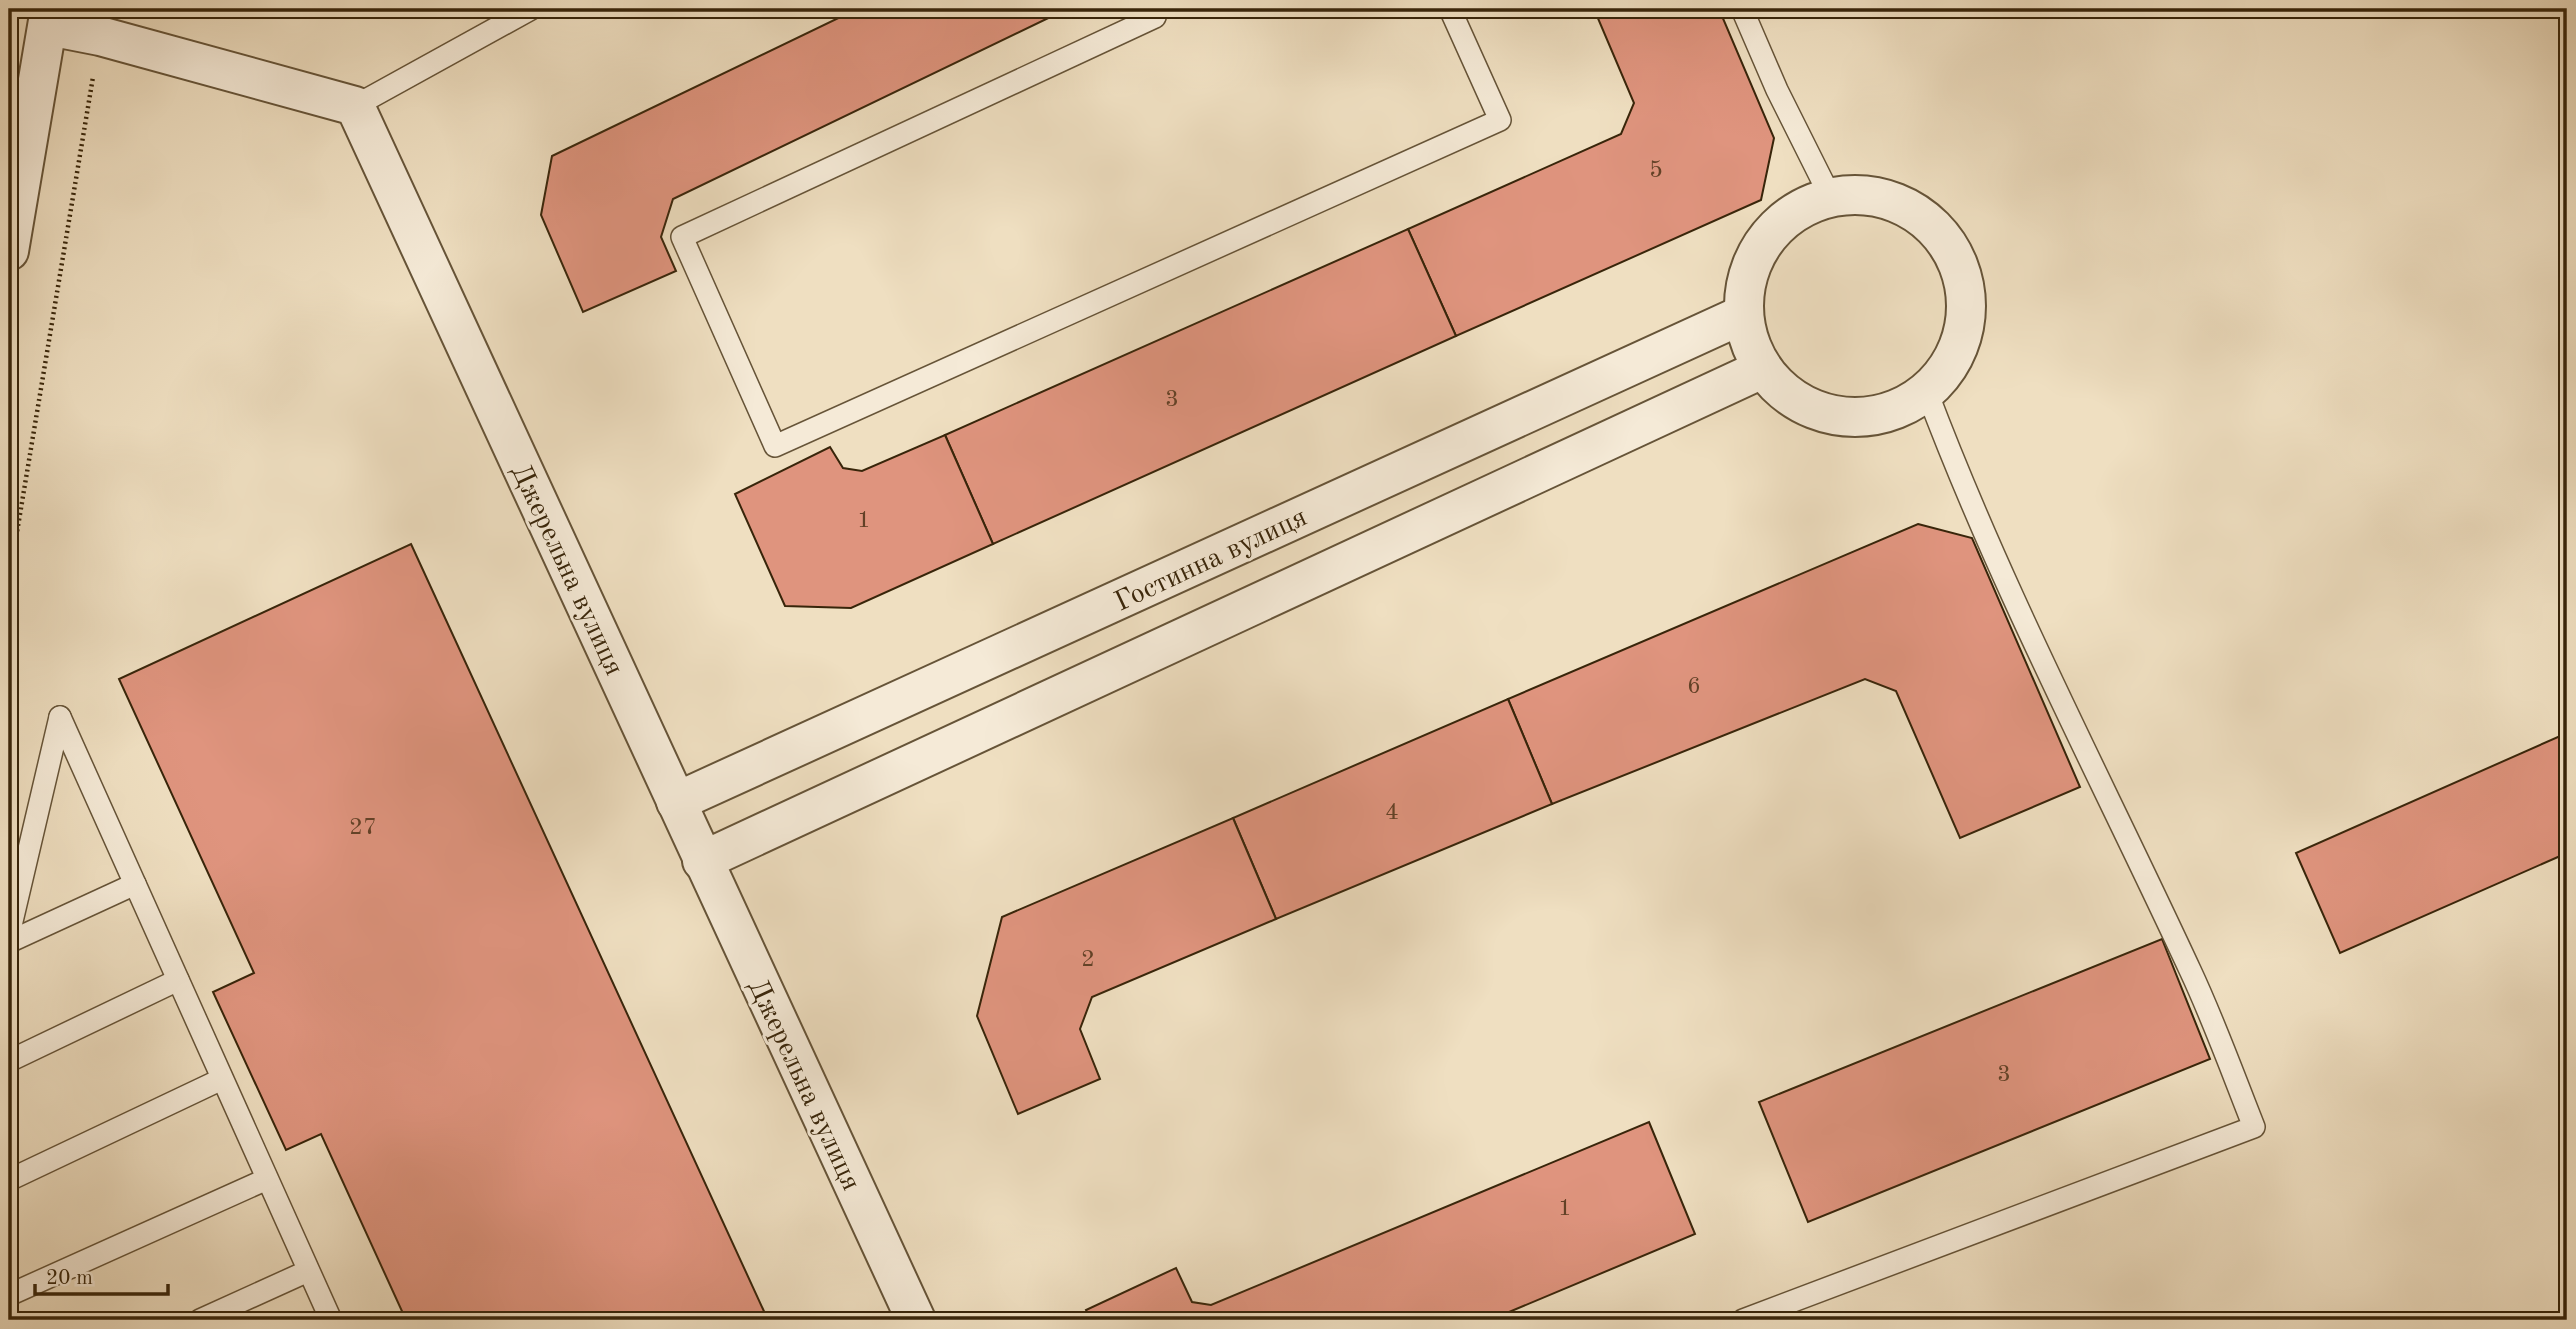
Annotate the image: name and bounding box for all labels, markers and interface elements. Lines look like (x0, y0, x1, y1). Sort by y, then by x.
house number: 5 (1649, 159, 1663, 183)
house number: 3 (1165, 388, 1179, 412)
street label: Джерельна вулиця (505, 460, 627, 680)
street label: Гостинна вулиця (1111, 504, 1312, 618)
house number: 1 (857, 509, 871, 533)
house number: 6 (1687, 675, 1701, 699)
house number: 4 (1385, 801, 1399, 825)
house number: 27 (349, 816, 377, 840)
house number: 2 (1081, 948, 1095, 972)
street label: Джерельна вулиця (742, 975, 864, 1195)
house number: 3 (1997, 1063, 2011, 1087)
house number: 1 (1558, 1197, 1572, 1221)
scale bar (35, 1252, 168, 1296)
text: 20 m (46, 1268, 93, 1289)

